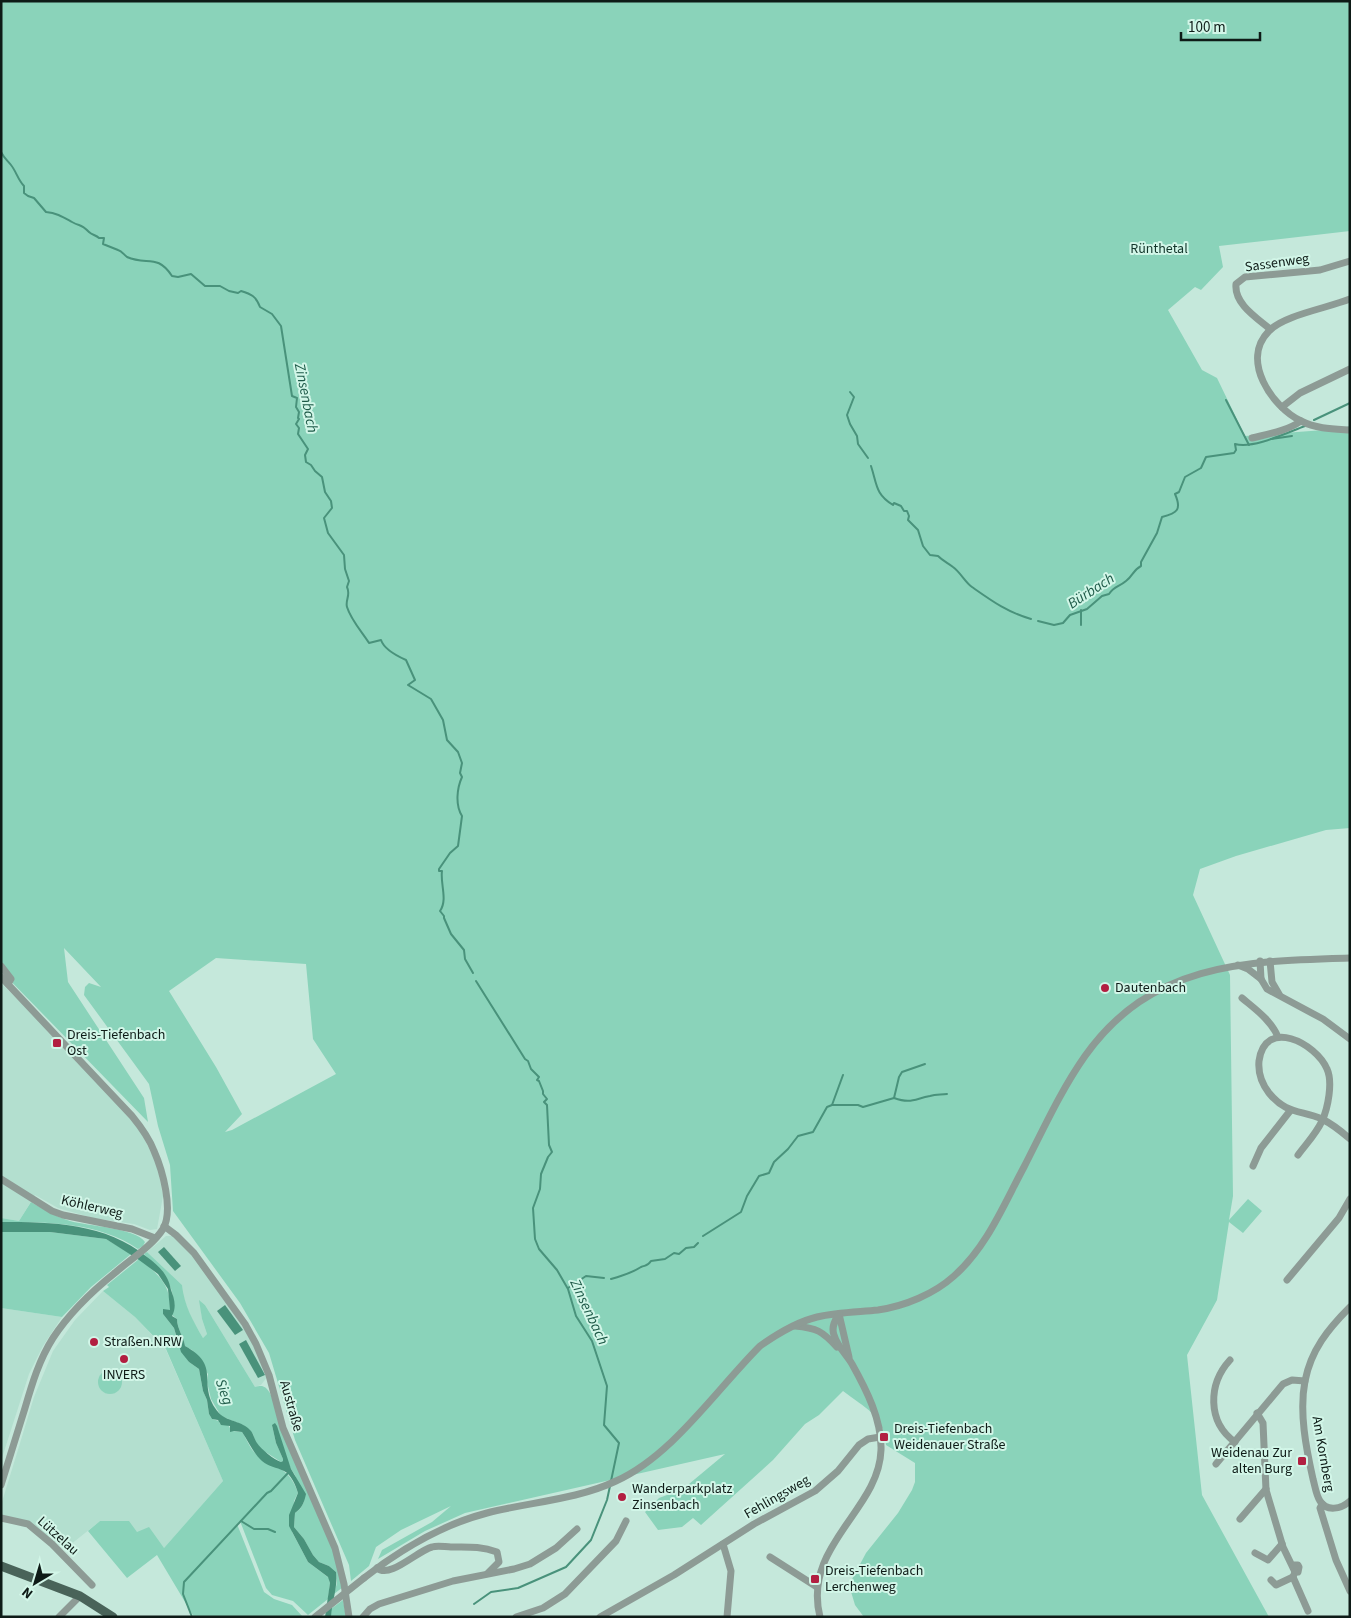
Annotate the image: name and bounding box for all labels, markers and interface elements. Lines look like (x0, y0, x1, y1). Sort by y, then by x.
scale bar (1181, 10, 1260, 42)
text: 100 m (1188, 17, 1226, 38)
park label: Rünthetal (1130, 239, 1188, 259)
street label: Sassenweg (1244, 249, 1310, 277)
water label: Zinsenbach (289, 360, 323, 435)
water label: Bürbach (1063, 568, 1119, 614)
place label: Dautenbach (1115, 978, 1186, 998)
marker: Dautenbach (1099, 982, 1111, 994)
place label: Dreis-Tiefenbach Ost (67, 1025, 165, 1061)
marker: Dreis-Tiefenbach Ost (51, 1037, 63, 1049)
street label: Köhlerweg (59, 1190, 125, 1224)
water label: Zinsenbach (564, 1275, 614, 1349)
place label: Straßen.NRW (104, 1332, 182, 1352)
marker: Straßen.NRW (88, 1336, 100, 1348)
marker: INVERS (118, 1353, 130, 1365)
place label: INVERS (103, 1365, 145, 1385)
water label: Sieg (210, 1376, 238, 1408)
street label: Austraße (274, 1378, 308, 1434)
street label: Am Kornberg (1307, 1415, 1339, 1493)
place label: Dreis-Tiefenbach Weidenauer Straße (894, 1419, 1006, 1455)
marker: Dreis-Tiefenbach Weidenauer Straße (878, 1431, 890, 1443)
place label: Weidenau Zur alten Burg (1211, 1443, 1292, 1479)
marker: Weidenau Zur alten Burg (1296, 1455, 1308, 1467)
street label: Fehlingsweg (740, 1470, 814, 1524)
place label: Wanderparkplatz Zinsenbach (632, 1479, 732, 1515)
marker: Wanderparkplatz Zinsenbach (616, 1491, 628, 1503)
street label: Lützelau (33, 1512, 83, 1560)
north arrow (10, 1558, 60, 1608)
place label: Dreis-Tiefenbach Lerchenweg (825, 1561, 923, 1597)
marker: Dreis-Tiefenbach Lerchenweg (809, 1573, 821, 1585)
text: N (18, 1582, 37, 1603)

